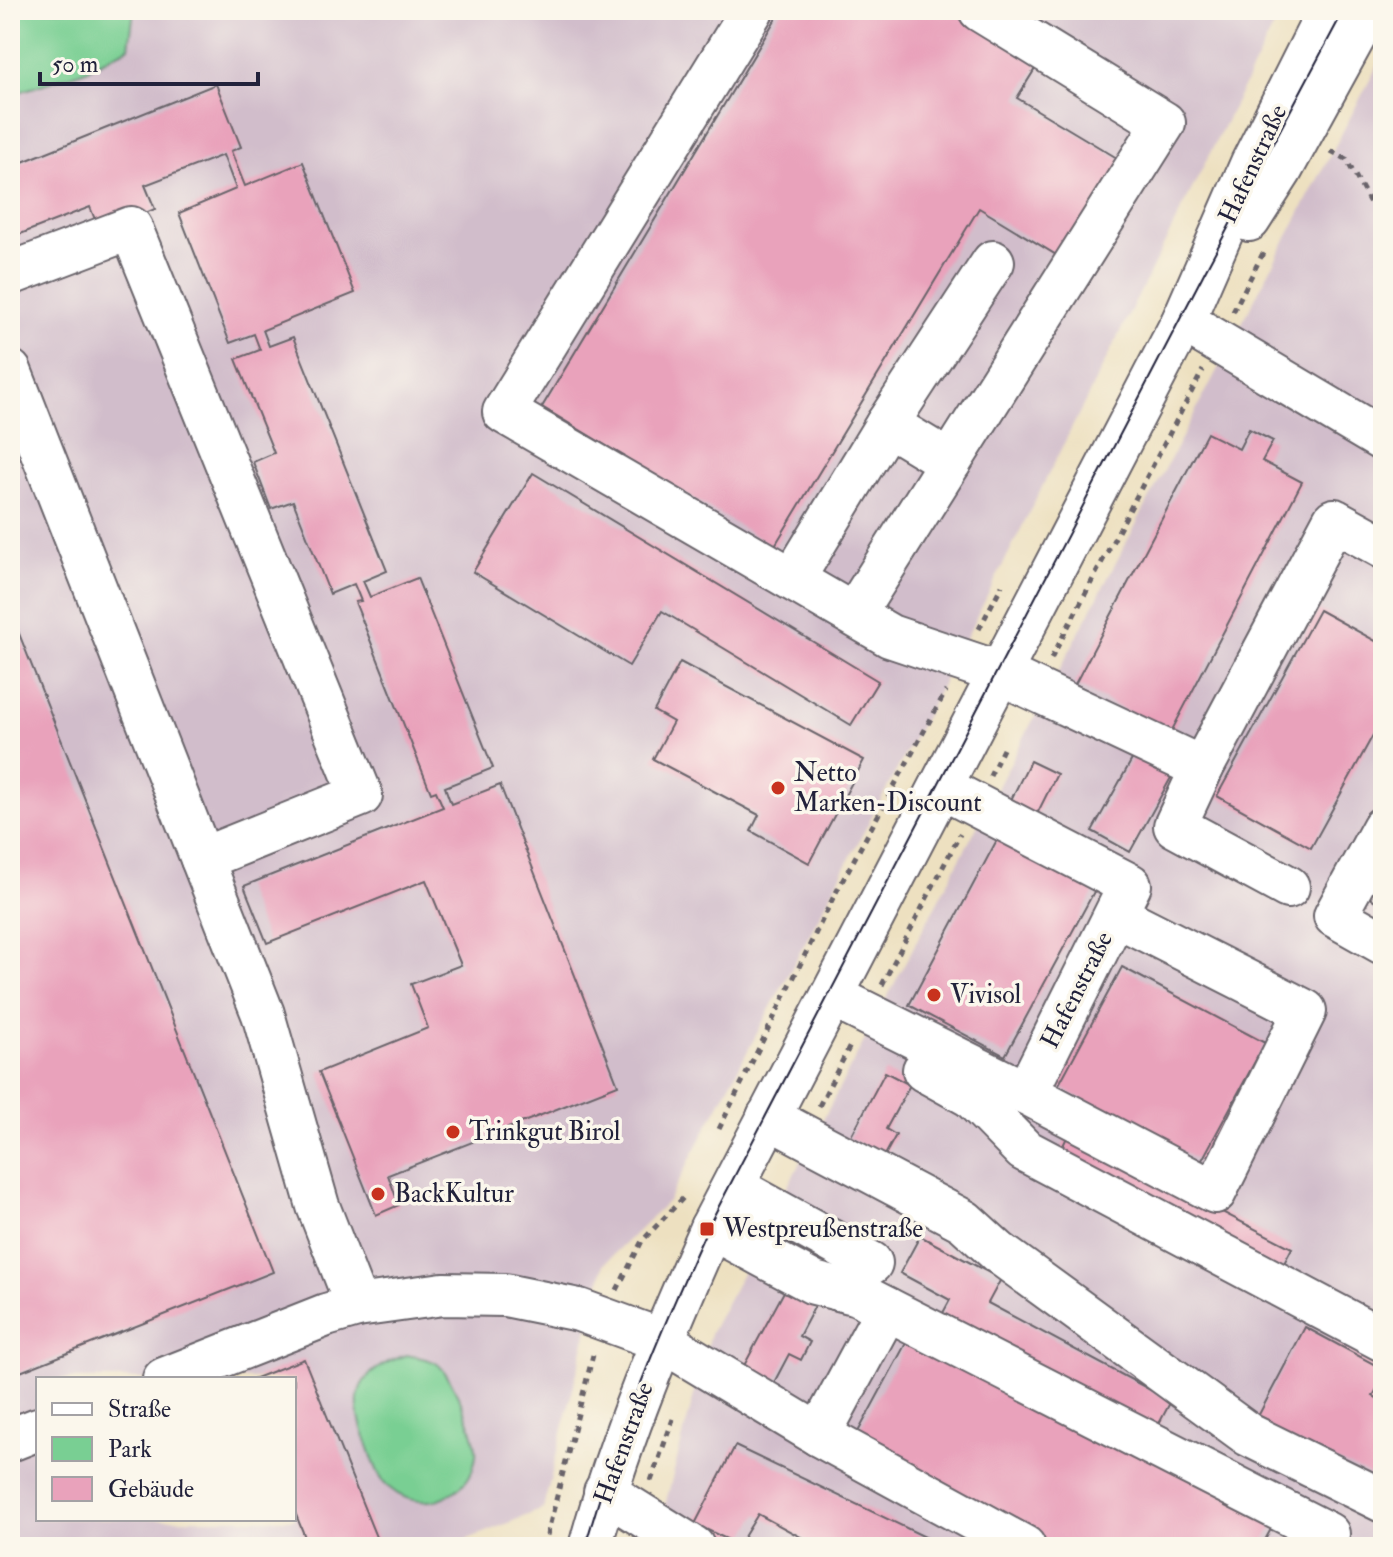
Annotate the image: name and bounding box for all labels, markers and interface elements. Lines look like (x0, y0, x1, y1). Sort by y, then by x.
scale bar (40, 36, 258, 86)
text: 50 m (52, 49, 99, 80)
street label: Hafenstraße (1212, 99, 1294, 228)
place label: Netto Marken-Discount (794, 757, 982, 819)
marker: Netto Marken-Discount (769, 779, 787, 797)
street label: Hafenstraße (1034, 926, 1120, 1054)
place label: Vivisol (950, 979, 1022, 1011)
marker: Vivisol (925, 986, 943, 1004)
place label: Trinkgut Birol (469, 1116, 621, 1148)
marker: Trinkgut Birol (444, 1123, 462, 1141)
place label: BackKultur (394, 1178, 514, 1210)
marker: BackKultur (369, 1185, 387, 1203)
place label: Westpreußenstraße (722, 1213, 923, 1246)
marker: Westpreußenstraße (698, 1220, 716, 1238)
legend (36, 1377, 296, 1521)
street label: Hafenstraße (587, 1378, 661, 1508)
text: Straße (108, 1394, 171, 1425)
text: Park (108, 1434, 152, 1465)
text: Gebäude (108, 1474, 194, 1505)

